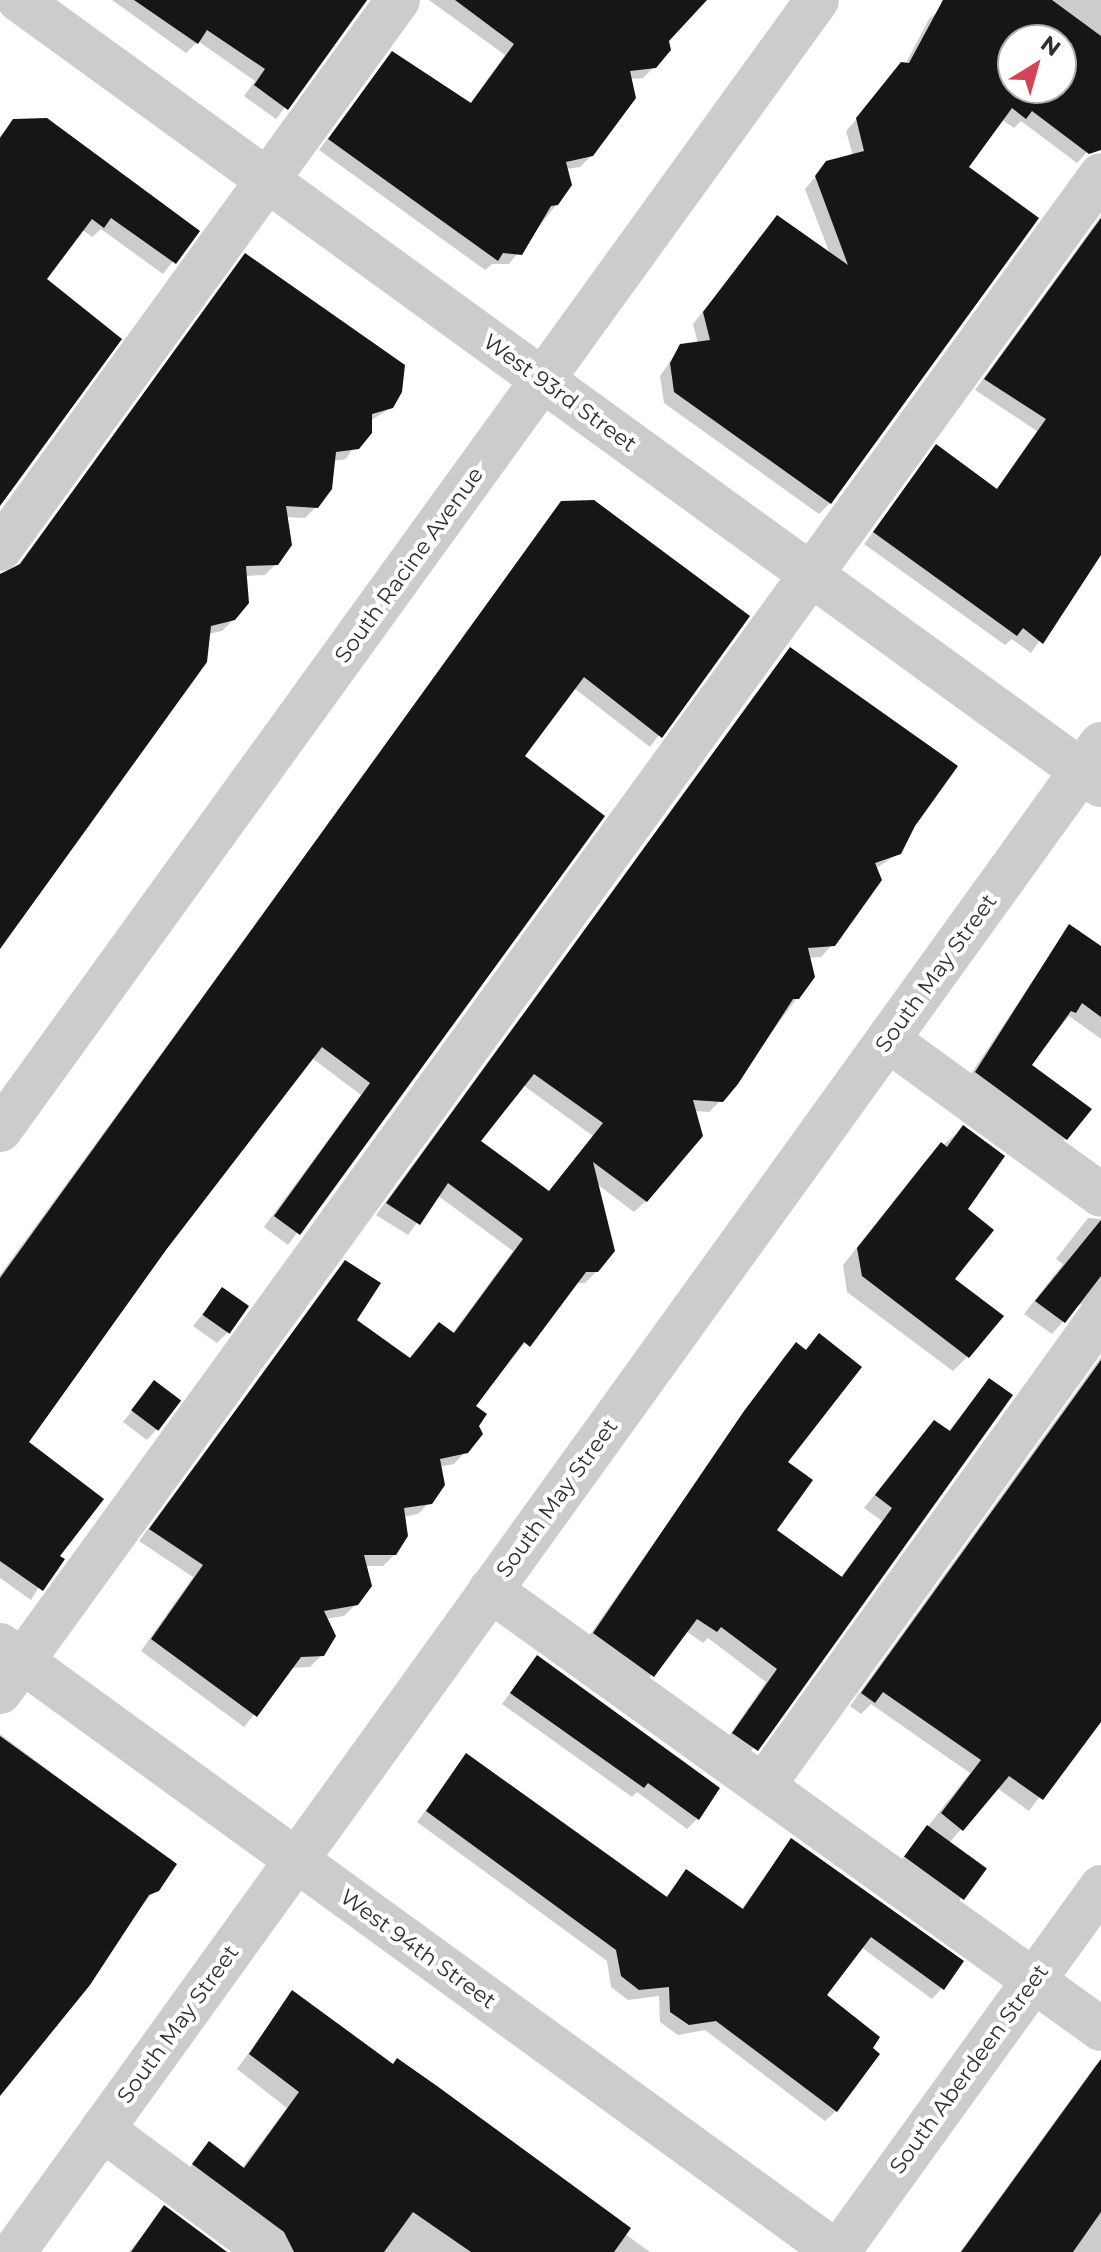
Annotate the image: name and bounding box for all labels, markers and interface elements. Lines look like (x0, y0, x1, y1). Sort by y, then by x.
north arrow (997, 24, 1077, 104)
text: N (1035, 30, 1066, 62)
street label: West 93rd Street (478, 328, 642, 458)
street label: South Racine Avenue (329, 462, 489, 668)
street label: South May Street (870, 889, 1002, 1057)
street label: South May Street (491, 1414, 623, 1582)
street label: West 94th Street (335, 1884, 501, 2014)
street label: South May Street (112, 1940, 244, 2108)
street label: South Aberdeen Street (884, 1959, 1054, 2179)

